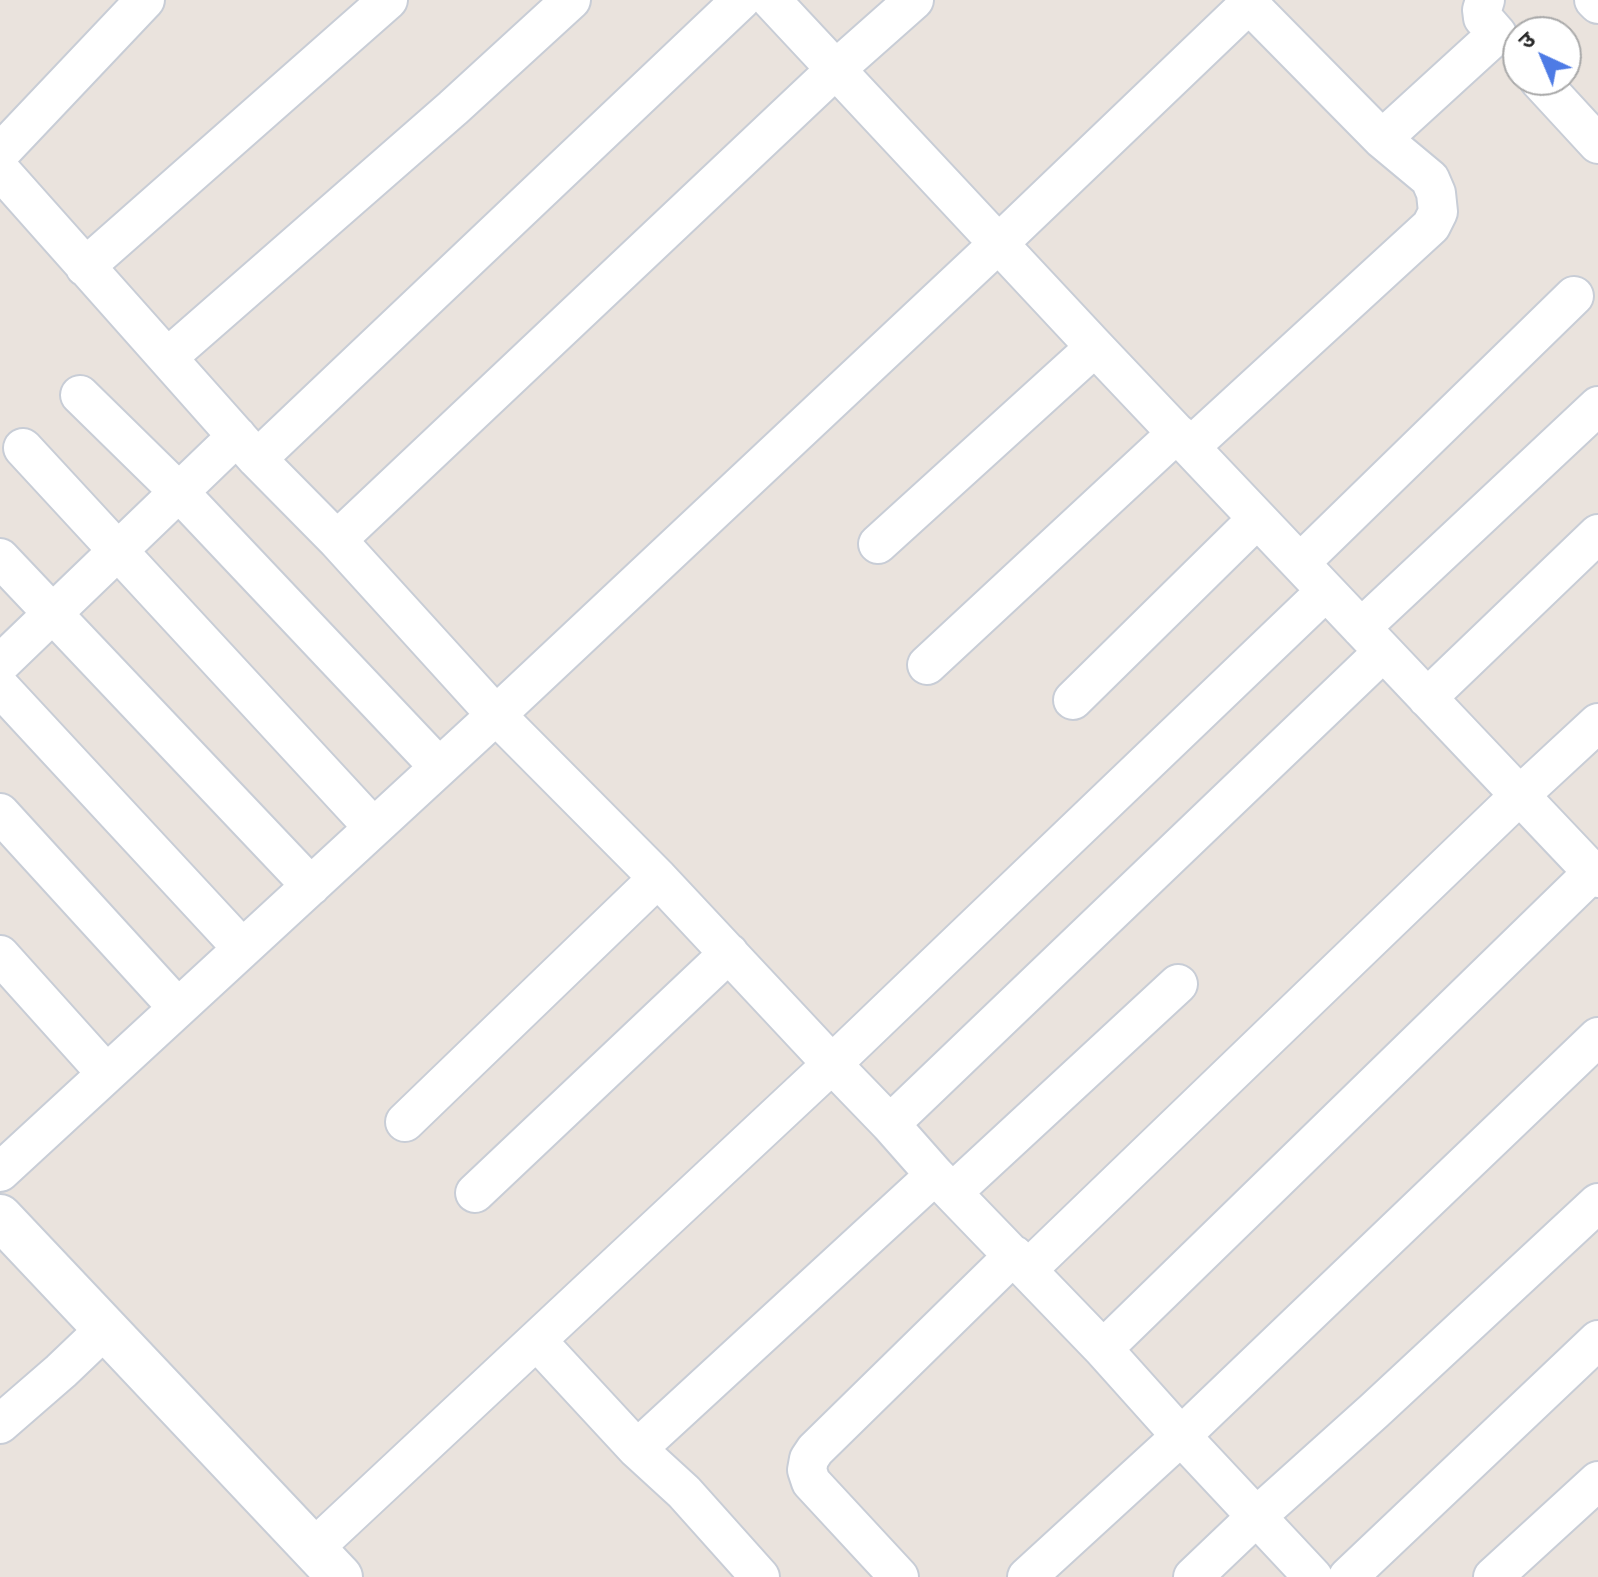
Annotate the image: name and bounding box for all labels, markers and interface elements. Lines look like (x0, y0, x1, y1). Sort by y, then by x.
north arrow (1502, 16, 1582, 96)
text: उ (1513, 26, 1540, 53)

